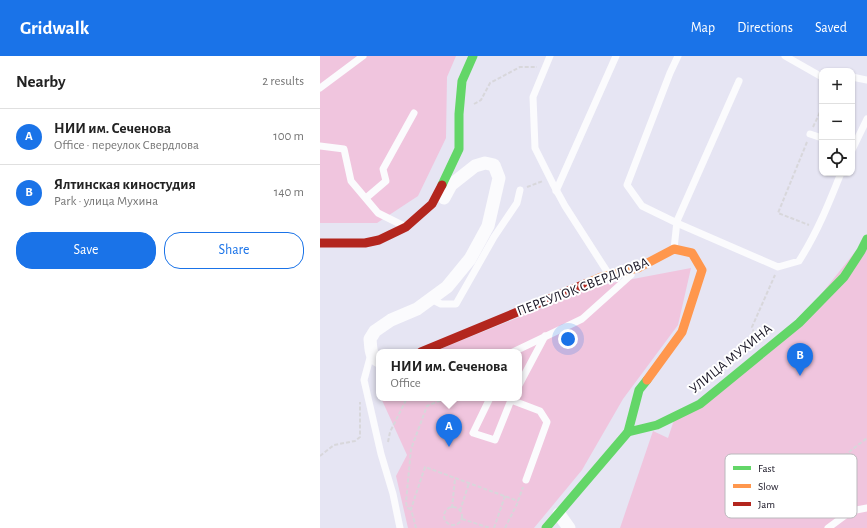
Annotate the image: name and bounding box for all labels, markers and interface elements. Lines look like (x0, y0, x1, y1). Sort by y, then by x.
text: Gridwalk (20, 19, 89, 38)
text: Map (691, 21, 715, 35)
text: Directions (737, 21, 793, 35)
text: Saved (815, 21, 847, 35)
map controls (819, 68, 855, 176)
button: + (819, 68, 855, 104)
text: Nearby (16, 73, 66, 90)
text: 2 results (262, 75, 304, 88)
button: − (819, 104, 855, 140)
text: НИИ им. Сеченова (54, 121, 171, 136)
text: A (25, 130, 33, 143)
text: 100 m (273, 130, 304, 143)
text: Office · переулок Свердлова (54, 139, 199, 152)
button: locate (819, 140, 855, 176)
text: Ялтинская киностудия (54, 177, 196, 192)
text: B (25, 186, 33, 199)
text: 140 m (274, 186, 304, 199)
text: Park · улица Мухина (54, 195, 158, 208)
button: Save (16, 232, 156, 269)
button: Share (164, 232, 304, 269)
street label: ПЕРЕУЛОК СВЕРДЛОВА (515, 255, 651, 319)
street label: УЛИЦА МУХИНА (687, 322, 775, 396)
your location (558, 329, 578, 349)
pin: B (787, 343, 813, 376)
popup (376, 349, 522, 401)
text: НИИ им. Сеченова (390, 359, 508, 374)
text: Office (390, 377, 421, 390)
pin: A (436, 414, 462, 447)
legend (725, 454, 857, 518)
text: Fast (758, 463, 776, 474)
text: Slow (758, 481, 779, 492)
text: Jam (758, 499, 775, 510)

